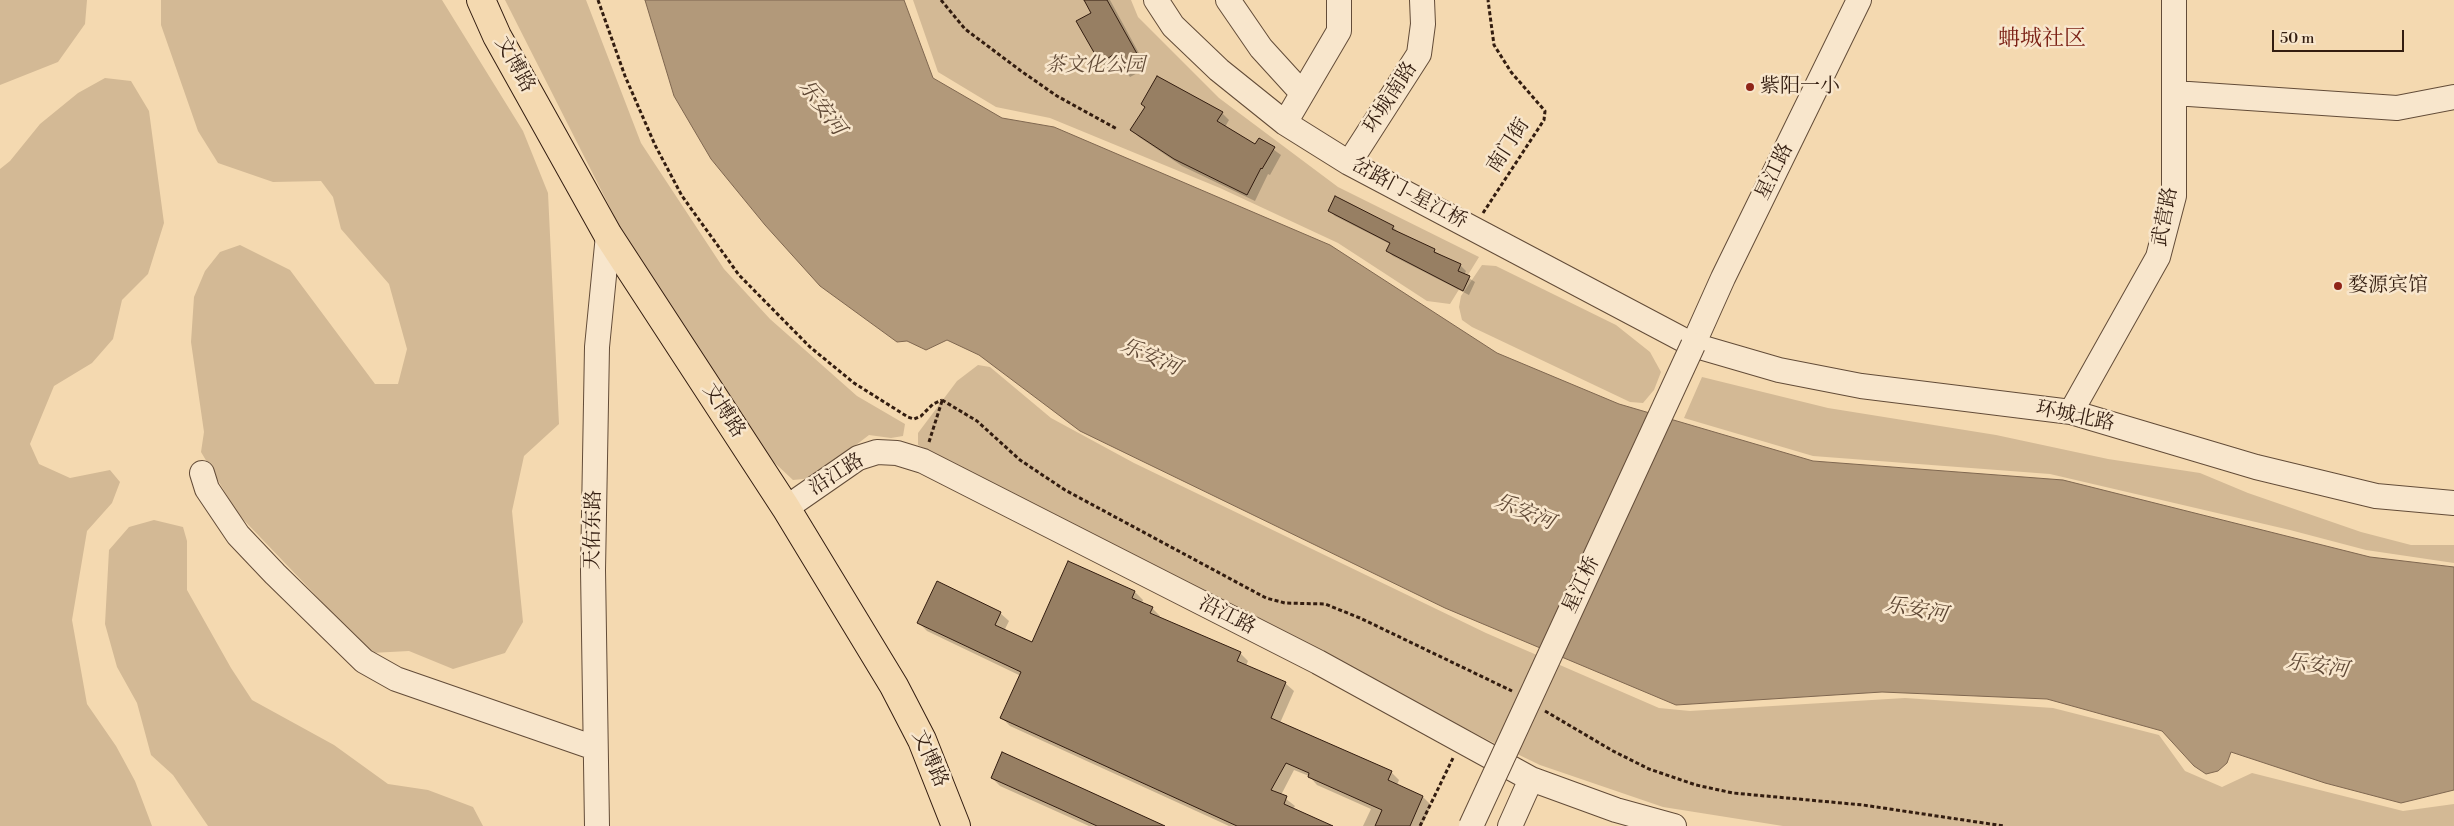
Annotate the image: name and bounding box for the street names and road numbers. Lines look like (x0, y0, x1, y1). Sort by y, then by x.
street label: 文博路 (489, 33, 539, 97)
street label: 环城南路 (1359, 58, 1423, 138)
street label: 南门街 (1483, 114, 1535, 178)
street label: 星江路 (1751, 140, 1799, 204)
street label: 岔路门-星江桥 (1347, 153, 1471, 235)
street label: 武营路 (2148, 185, 2184, 249)
street label: 文博路 (697, 379, 749, 443)
street label: 环城北路 (2033, 397, 2117, 437)
street label: 沿江路 (805, 449, 869, 501)
street label: 天佑东路 (581, 490, 607, 570)
street label: 星江桥 (1558, 553, 1606, 617)
street label: 沿江路 (1195, 592, 1259, 640)
street label: 文博路 (906, 727, 952, 791)

